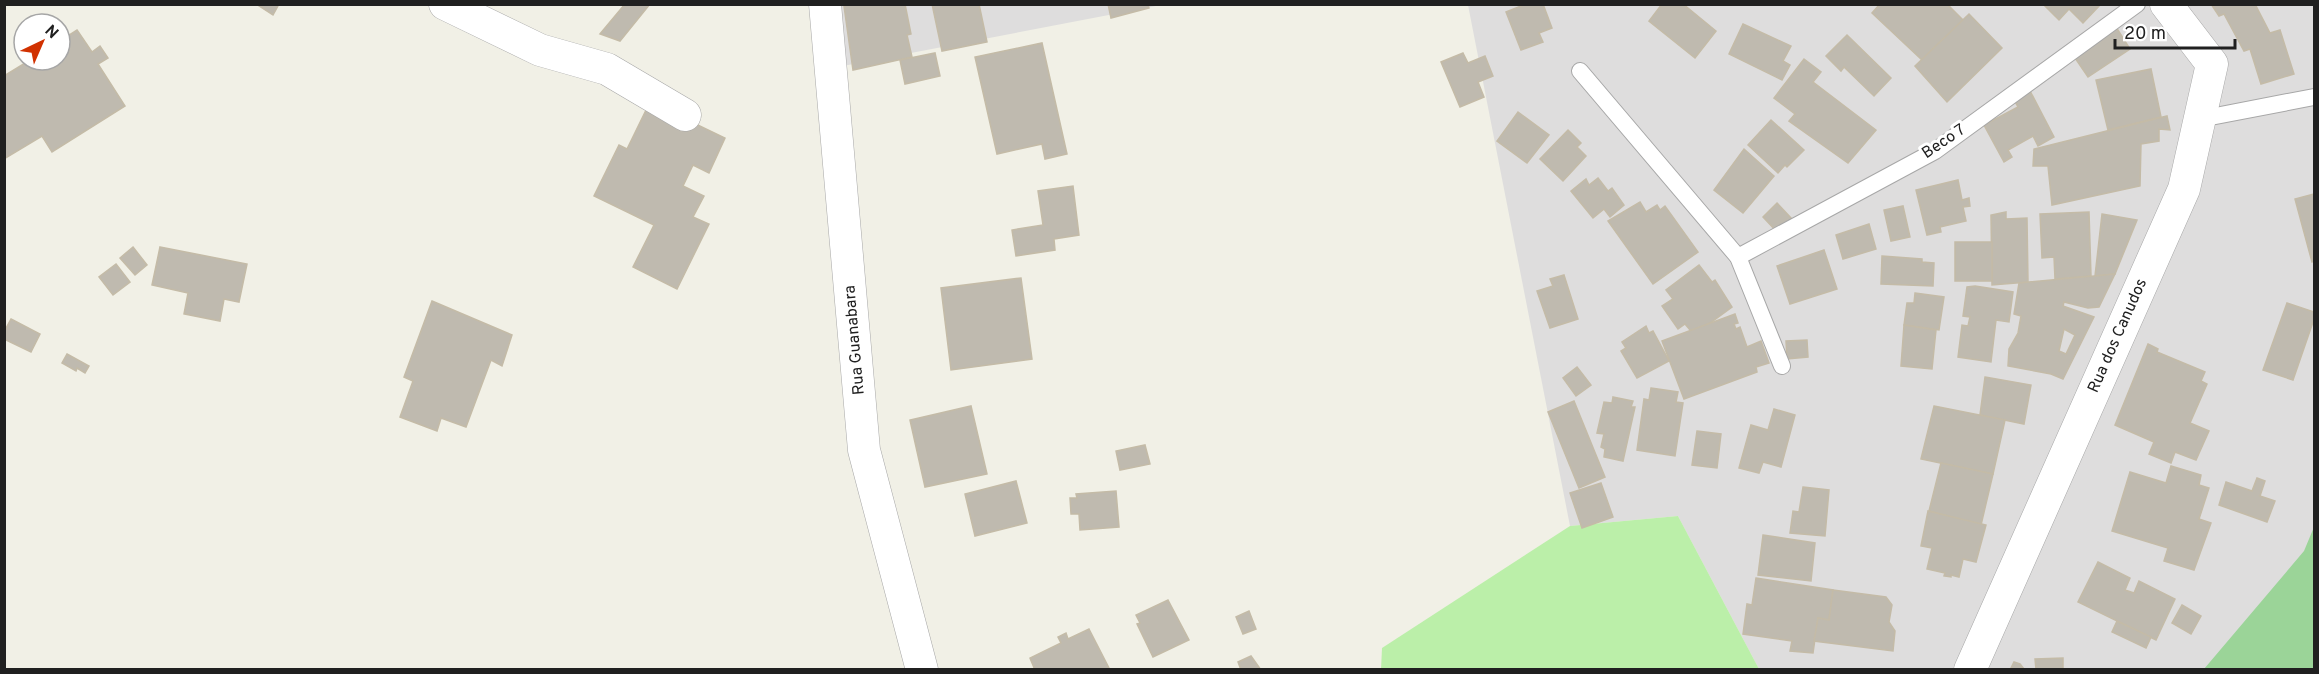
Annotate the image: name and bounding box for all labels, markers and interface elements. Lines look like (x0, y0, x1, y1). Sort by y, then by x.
north arrow (12, 12, 72, 72)
scale bar (2115, 12, 2235, 50)
text: N (40, 21, 62, 44)
text: 20 m (2124, 23, 2166, 46)
street label: Beco 7 (1918, 120, 1970, 164)
street label: Rua dos Canudos (2084, 276, 2152, 396)
street label: Rua Guanabara (840, 284, 870, 396)

